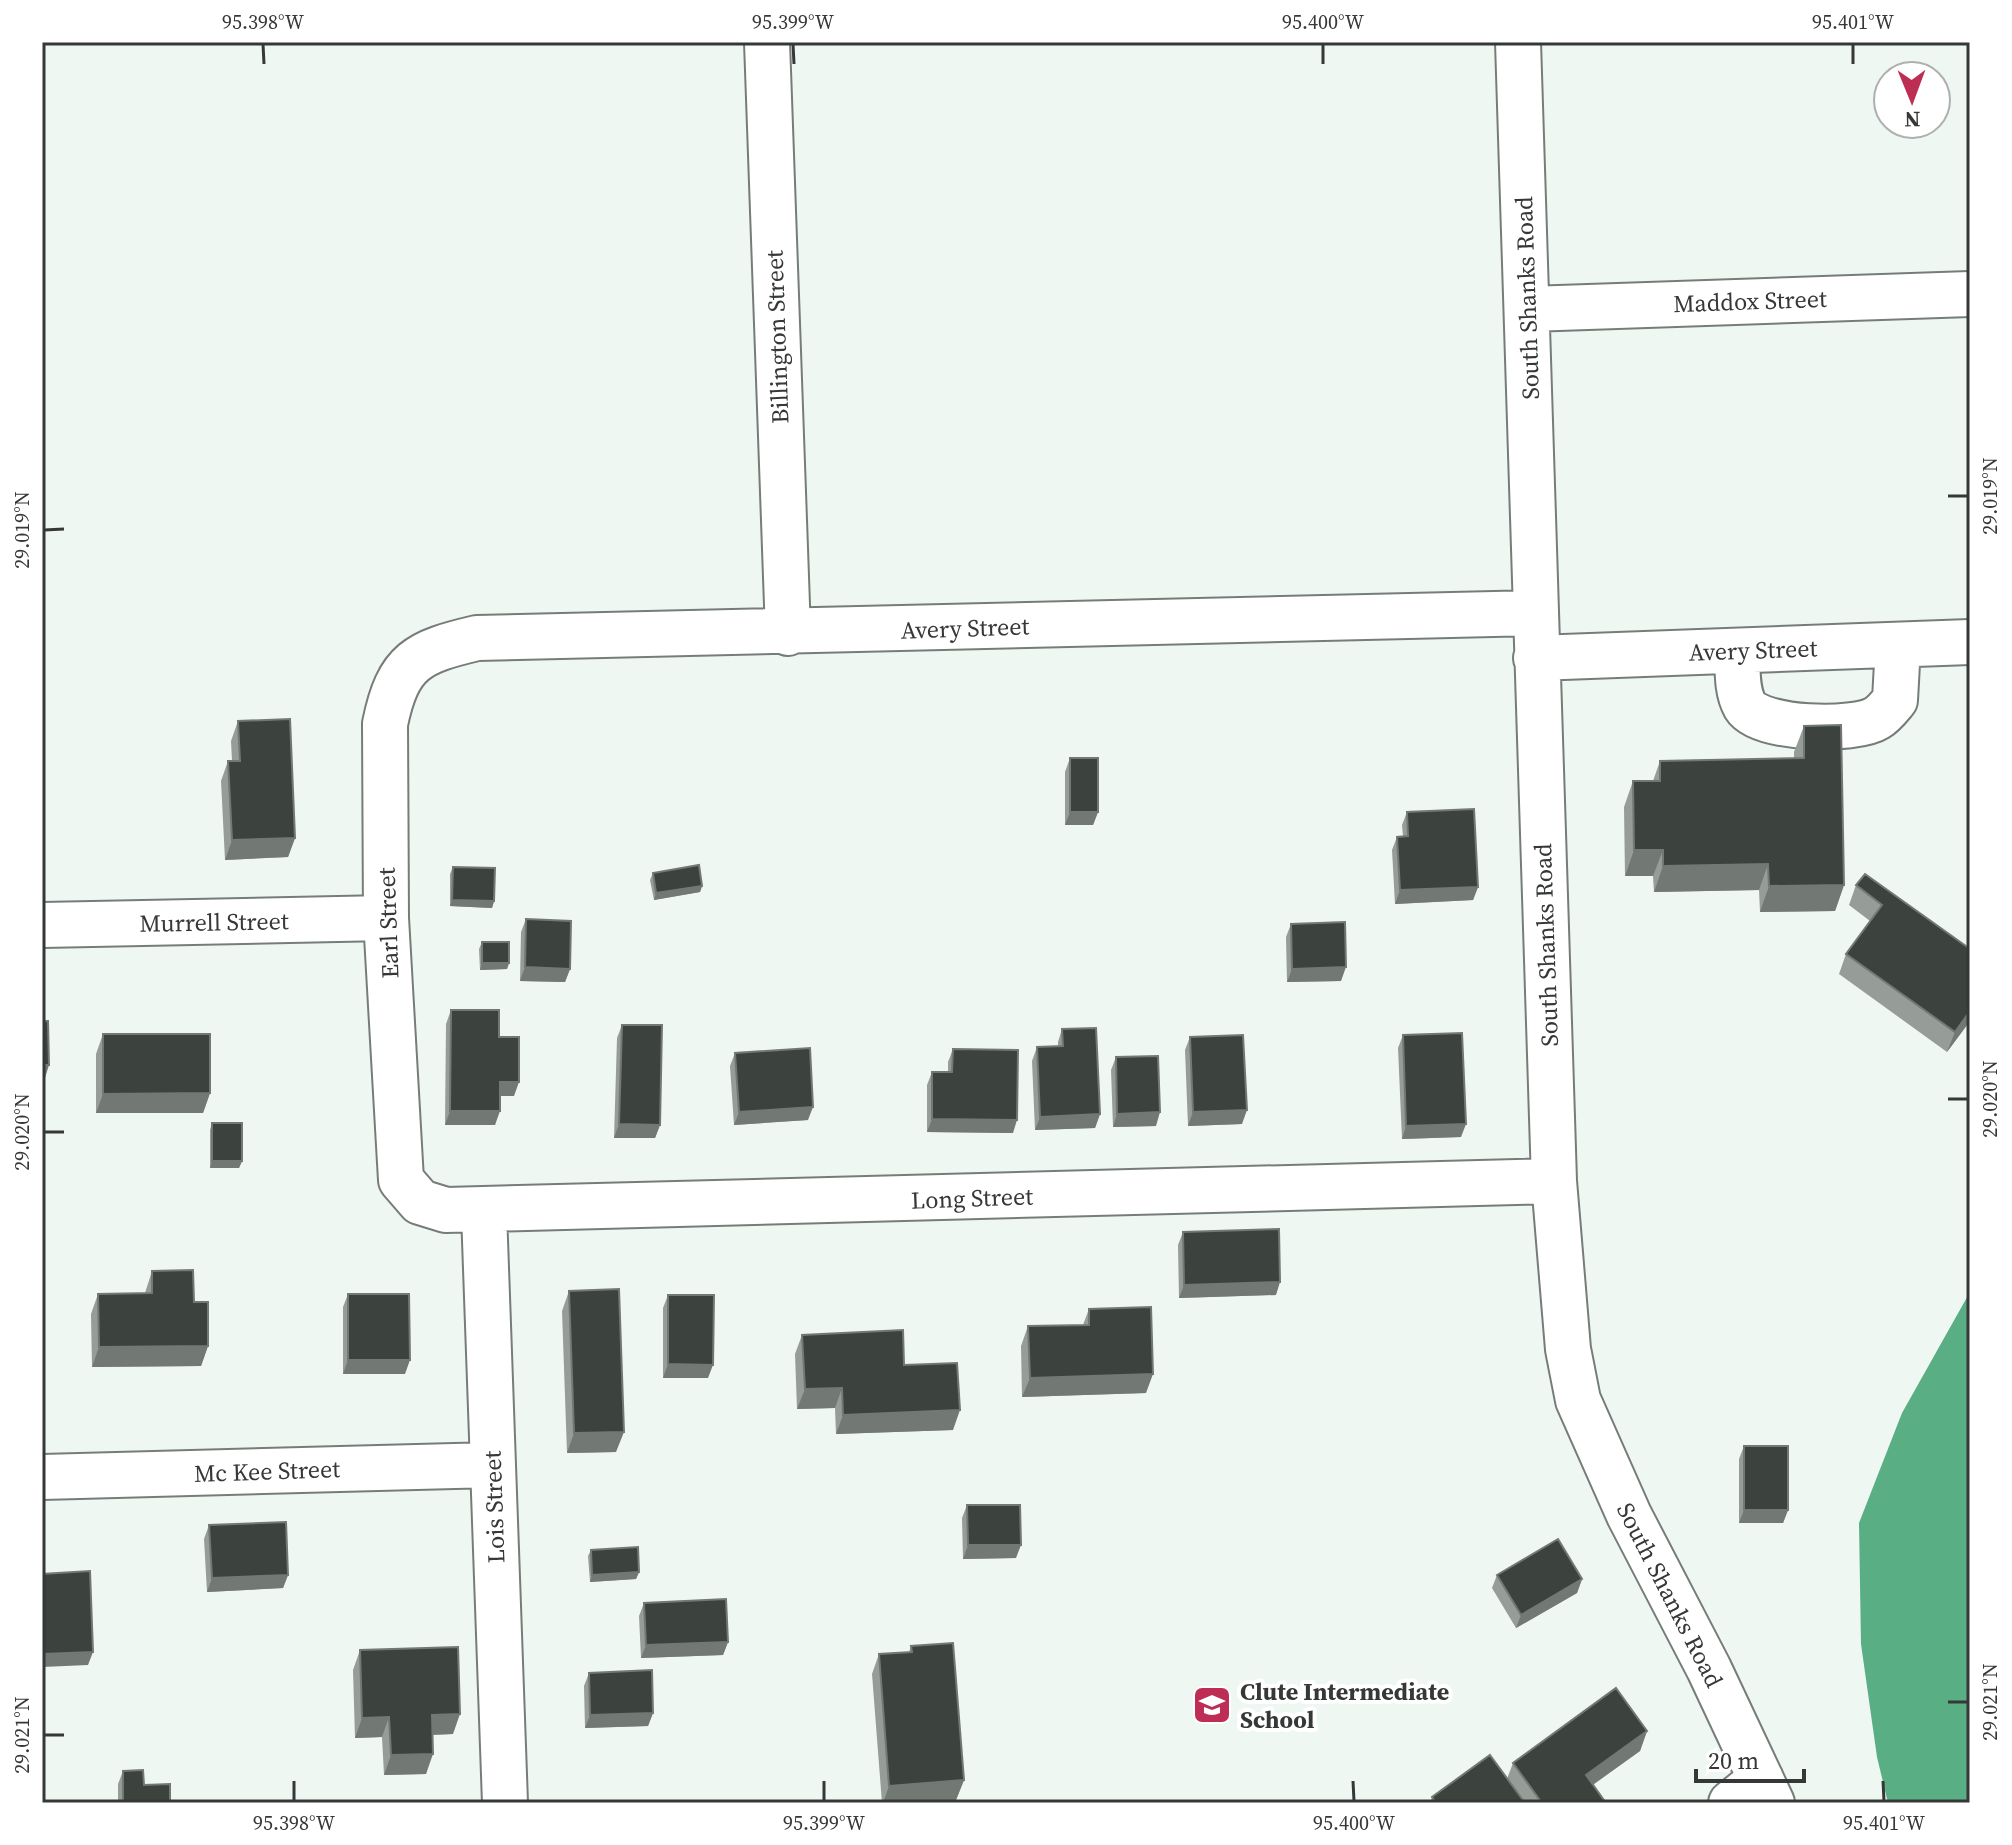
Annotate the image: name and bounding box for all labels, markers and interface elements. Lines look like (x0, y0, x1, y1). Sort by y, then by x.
text: 95.398°W (222, 8, 305, 36)
text: 95.399°W (752, 8, 835, 36)
text: 95.400°W (1282, 8, 1365, 36)
text: 95.401°W (1812, 8, 1895, 36)
north arrow (1872, 60, 1952, 140)
text: N (1904, 105, 1921, 135)
street label: South Shanks Road (1507, 195, 1547, 400)
street label: Billington Street (757, 249, 797, 424)
street label: Maddox Street (1673, 282, 1827, 320)
text: 29.019°N (1976, 457, 2004, 535)
text: 29.019°N (8, 491, 36, 569)
street label: Avery Street (900, 609, 1030, 647)
street label: Avery Street (1688, 631, 1818, 669)
street label: South Shanks Road (1526, 842, 1566, 1047)
street label: Earl Street (370, 867, 406, 979)
street label: Murrell Street (139, 904, 289, 940)
text: 29.020°N (1976, 1060, 2004, 1138)
text: 29.020°N (8, 1093, 36, 1171)
street label: Long Street (910, 1179, 1034, 1217)
street label: Lois Street (476, 1450, 512, 1564)
street label: Mc Kee Street (193, 1452, 341, 1490)
street label: South Shanks Road (1609, 1497, 1731, 1693)
text: 29.021°N (1976, 1663, 2004, 1741)
place label: Clute Intermediate School (1240, 1675, 1449, 1736)
school or university icon: Clute Intermediate School (1191, 1684, 1233, 1726)
text: 29.021°N (8, 1696, 36, 1774)
scale bar (1696, 1733, 1804, 1783)
text: 20 m (1708, 1744, 1759, 1777)
text: 95.398°W (253, 1809, 336, 1837)
text: 95.399°W (783, 1809, 866, 1837)
text: 95.400°W (1313, 1809, 1396, 1837)
text: 95.401°W (1843, 1809, 1926, 1837)

